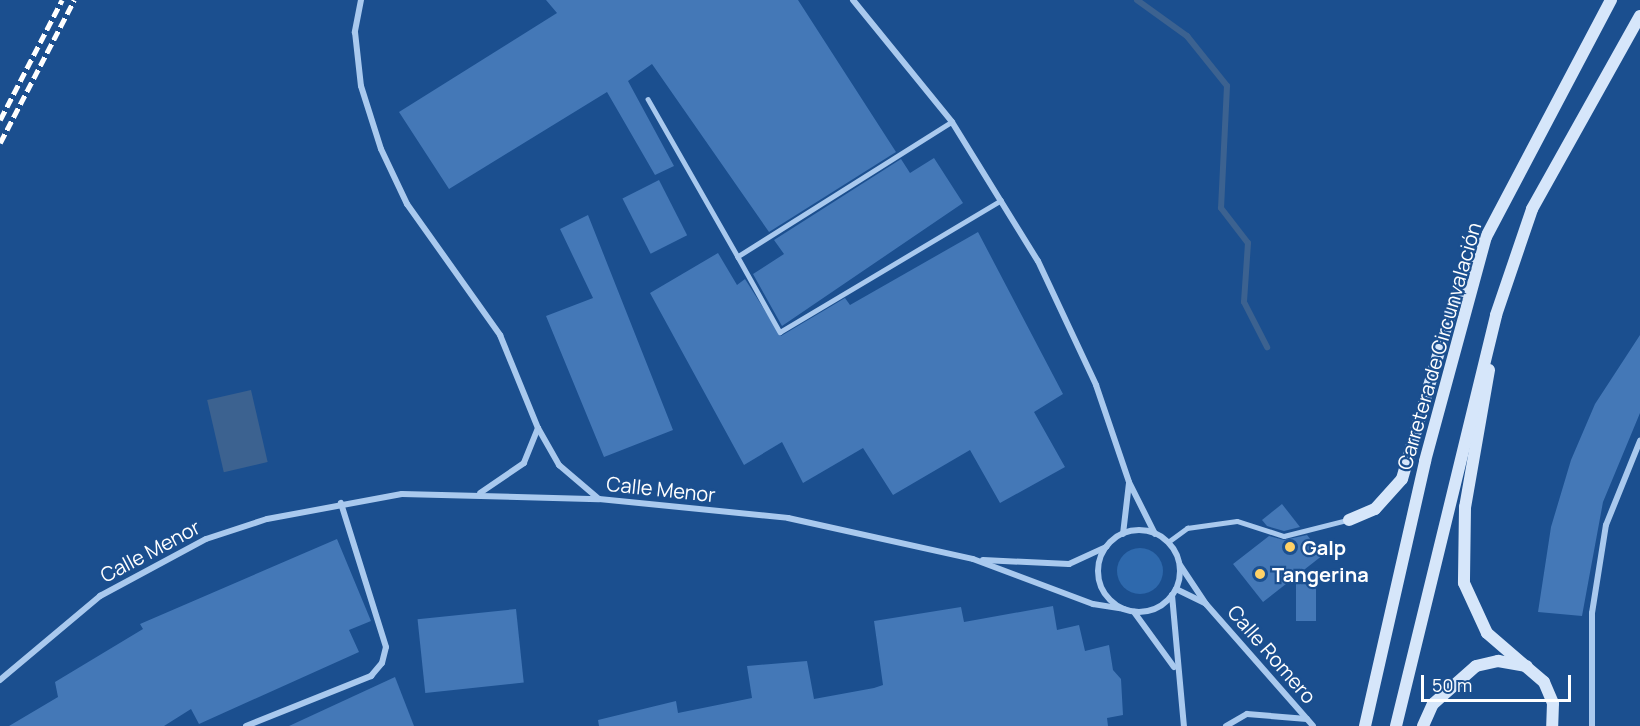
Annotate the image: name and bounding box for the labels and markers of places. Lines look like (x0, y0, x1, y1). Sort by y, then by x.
place label: Galp (1302, 535, 1346, 559)
marker: Galp (1283, 540, 1297, 554)
place label: Tangerina (1272, 562, 1369, 586)
marker: Tangerina (1253, 567, 1267, 581)

